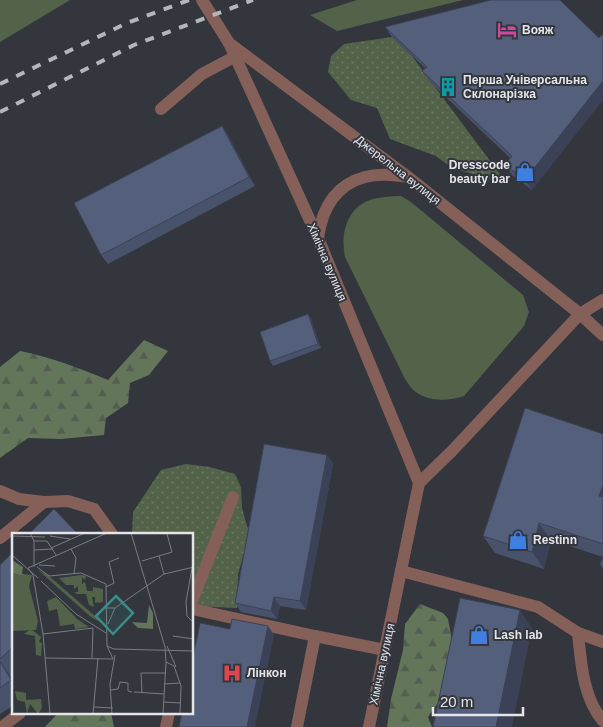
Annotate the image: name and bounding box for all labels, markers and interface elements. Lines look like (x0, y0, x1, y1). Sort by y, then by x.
hotel icon: Вояж (496, 19, 518, 41)
place label: Вояж (522, 23, 554, 37)
place label: Перша Універсальна Склонарізка (463, 73, 587, 101)
building icon: Перша Універсальна Склонарізка (437, 76, 459, 98)
street label: Джерельна вулиця (352, 132, 444, 208)
place label: Dresscode beauty bar (449, 158, 510, 186)
shop icon: Dresscode beauty bar (514, 161, 536, 183)
street label: Хімічна вулиця (304, 221, 350, 303)
shop icon: Restinn (507, 529, 529, 551)
inset map (12, 533, 194, 714)
place label: Restinn (533, 533, 577, 547)
street label: Хімічна вулиця (366, 622, 398, 706)
shop icon: Lash lab (468, 624, 490, 646)
place label: Lash lab (494, 628, 543, 642)
hospital icon: Лінкон (221, 662, 243, 684)
place label: Лінкон (247, 666, 286, 680)
scale bar (433, 684, 523, 716)
text: 20 m (440, 693, 473, 710)

